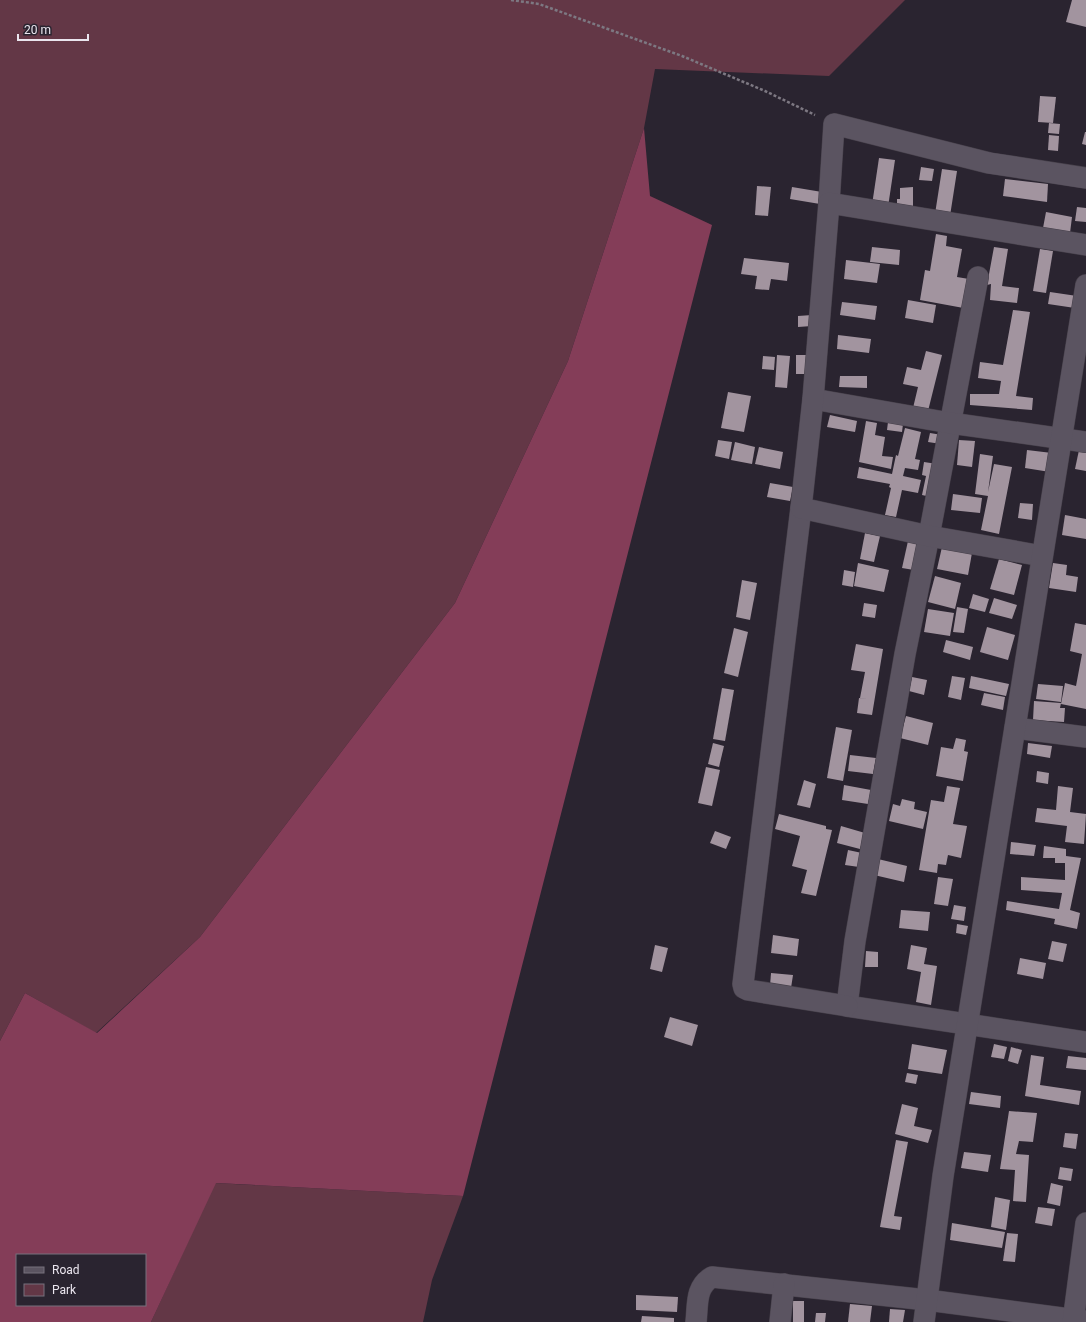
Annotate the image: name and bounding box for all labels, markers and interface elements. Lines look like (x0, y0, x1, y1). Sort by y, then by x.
scale bar (18, 16, 88, 42)
text: 20 m (24, 23, 51, 37)
legend (16, 1254, 146, 1306)
text: Road (52, 1263, 80, 1277)
text: Park (52, 1283, 77, 1297)

